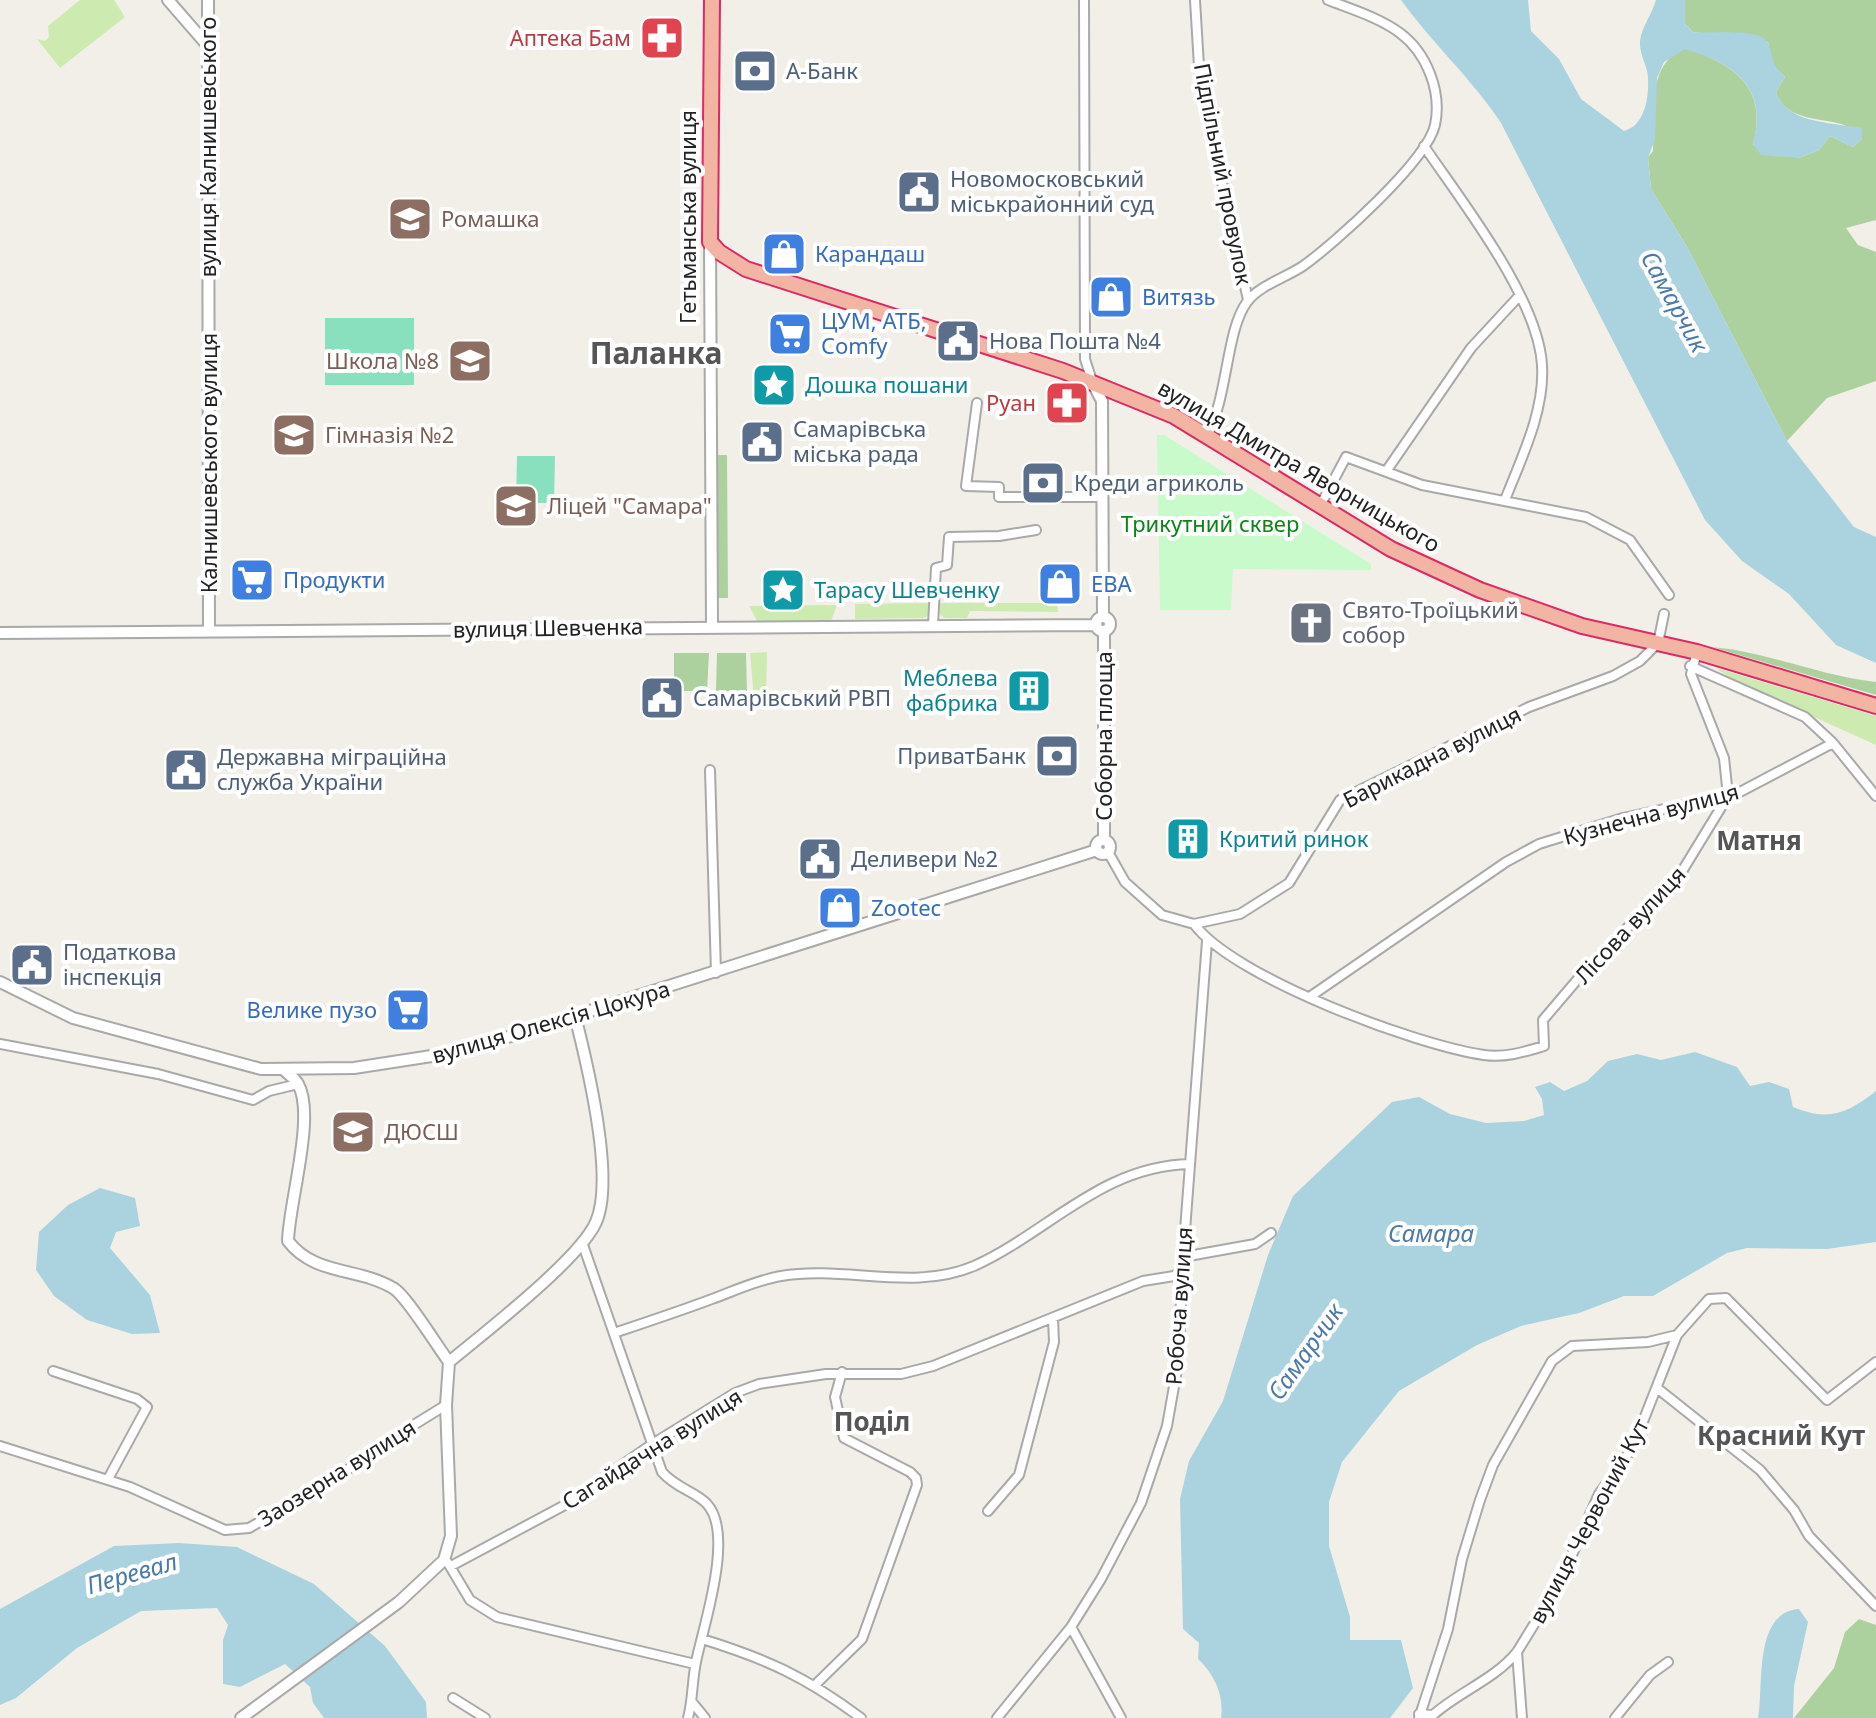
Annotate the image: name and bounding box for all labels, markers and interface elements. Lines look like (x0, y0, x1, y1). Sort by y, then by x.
pharmacy icon: Аптека Бам (638, 14, 686, 62)
street label: вулиця Калнишевського (192, 17, 222, 277)
place label: Аптека Бам (510, 22, 631, 52)
bank icon: А-Банк (731, 47, 779, 95)
place label: А-Банк (786, 55, 858, 85)
street label: Підпільний провулок (1188, 60, 1260, 288)
street label: Гетьманська вулиця (672, 110, 702, 324)
place label: Новомосковський міськрайонний суд (950, 163, 1154, 218)
public building icon: Новомосковський міськрайонний суд (895, 168, 943, 216)
school or university icon: Ромашка (386, 195, 434, 243)
place label: Ромашка (441, 203, 539, 233)
shop icon: Карандаш (760, 230, 808, 278)
place label: Карандаш (815, 238, 925, 268)
water label: Самарчик (1634, 245, 1717, 359)
shop icon: Витязь (1087, 273, 1135, 321)
place label: Витязь (1142, 281, 1216, 311)
place label: ЦУМ, АТБ, Comfy (821, 305, 927, 360)
supermarket icon: ЦУМ, АТБ, Comfy (766, 310, 814, 358)
public building icon: Нова Пошта №4 (934, 317, 982, 365)
place label: Нова Пошта №4 (989, 325, 1161, 355)
district label: Паланка (590, 332, 722, 373)
street label: Калнишевського вулиця (193, 333, 223, 593)
school or university icon: Школа №8 (446, 337, 494, 385)
place label: Школа №8 (326, 345, 439, 375)
place icon: Дошка пошани (750, 361, 798, 409)
place label: Дошка пошани (805, 369, 968, 399)
street label: вулиця Дмитра Яворницького (1153, 372, 1446, 558)
pharmacy icon: Руан (1043, 379, 1091, 427)
place label: Руан (986, 387, 1036, 417)
school or university icon: Гімназія №2 (270, 411, 318, 459)
place label: Самарівська міська рада (793, 413, 926, 468)
public building icon: Самарівська міська рада (738, 418, 786, 466)
place label: Гімназія №2 (325, 419, 454, 449)
bank icon: Креди агриколь (1019, 459, 1067, 507)
place label: Креди агриколь (1074, 467, 1244, 497)
school or university icon: Ліцей "Самара" (492, 482, 540, 530)
place label: Ліцей "Самара" (547, 490, 712, 520)
park label: Трикутний сквер (1121, 508, 1299, 538)
supermarket icon: Продукти (228, 556, 276, 604)
shop icon: ЕВА (1036, 560, 1084, 608)
place label: Продукти (283, 564, 385, 594)
place icon: Тарасу Шевченку (759, 566, 807, 614)
place label: ЕВА (1091, 568, 1133, 598)
place label: Тарасу Шевченку (814, 574, 1001, 604)
place label: Свято-Троїцький собор (1342, 594, 1519, 649)
church icon: Свято-Троїцький собор (1287, 599, 1335, 647)
street label: вулиця Шевченка (453, 610, 643, 644)
street label: Соборна площа (1088, 651, 1118, 821)
place label: Меблева фабрика (903, 662, 998, 717)
building icon: Меблева фабрика (1005, 667, 1053, 715)
public building icon: Самарівський РВП (638, 674, 686, 722)
place label: Самарівський РВП (693, 682, 891, 712)
street label: Барикадна вулиця (1337, 698, 1526, 814)
bank icon: ПриватБанк (1033, 732, 1081, 780)
place label: ПриватБанк (897, 740, 1026, 770)
place label: Державна міграційна служба України (217, 741, 447, 796)
public building icon: Державна міграційна служба України (162, 746, 210, 794)
street label: Кузнечна вулиця (1560, 775, 1742, 851)
building icon: Критий ринок (1164, 815, 1212, 863)
district label: Матня (1716, 822, 1802, 858)
place label: Критий ринок (1219, 823, 1369, 853)
public building icon: Деливери №2 (796, 835, 844, 883)
place label: Деливери №2 (851, 843, 998, 873)
street label: Лісова вулиця (1567, 859, 1691, 989)
shop icon: Zootec (816, 884, 864, 932)
place label: Zootec (871, 892, 941, 922)
place label: Податкова інспекція (63, 936, 177, 991)
public building icon: Податкова інспекція (8, 941, 56, 989)
street label: вулиця Олексія Цокура (428, 973, 673, 1069)
supermarket icon: Велике пузо (384, 986, 432, 1034)
place label: Велике пузо (247, 994, 377, 1024)
school or university icon: ДЮСШ (329, 1108, 377, 1156)
place label: ДЮСШ (384, 1116, 459, 1146)
water label: Самара (1388, 1216, 1474, 1249)
street label: Робоча вулиця (1158, 1226, 1198, 1386)
water label: Самарчик (1259, 1295, 1351, 1406)
street label: Сагайдачна вулиця (556, 1381, 747, 1516)
district label: Поділ (834, 1403, 910, 1439)
street label: Заозерна вулиця (252, 1412, 421, 1533)
street label: вулиця Червоний Кут (1521, 1413, 1655, 1628)
district label: Красний Кут (1697, 1417, 1865, 1453)
water label: Перевал (83, 1544, 181, 1601)

